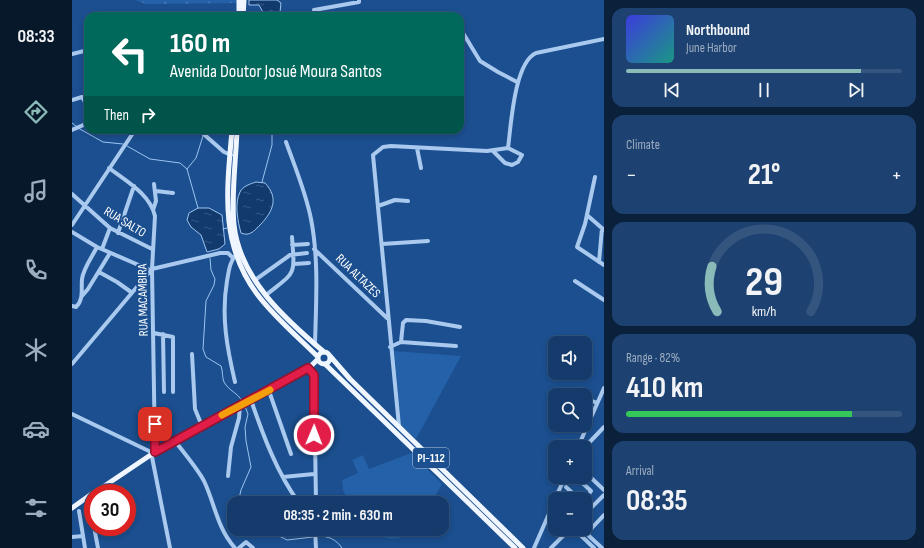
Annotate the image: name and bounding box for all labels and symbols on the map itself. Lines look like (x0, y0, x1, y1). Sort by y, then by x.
street label: RUA SALTO (101, 203, 149, 241)
street label: RUA ALTAZES (332, 251, 384, 302)
street label: RUA MACAMBIRA (134, 263, 152, 336)
pin (138, 407, 172, 441)
position arrow (293, 414, 335, 456)
road number: PI-112 (413, 448, 449, 468)
speed limit sign: 30 (84, 484, 136, 536)

